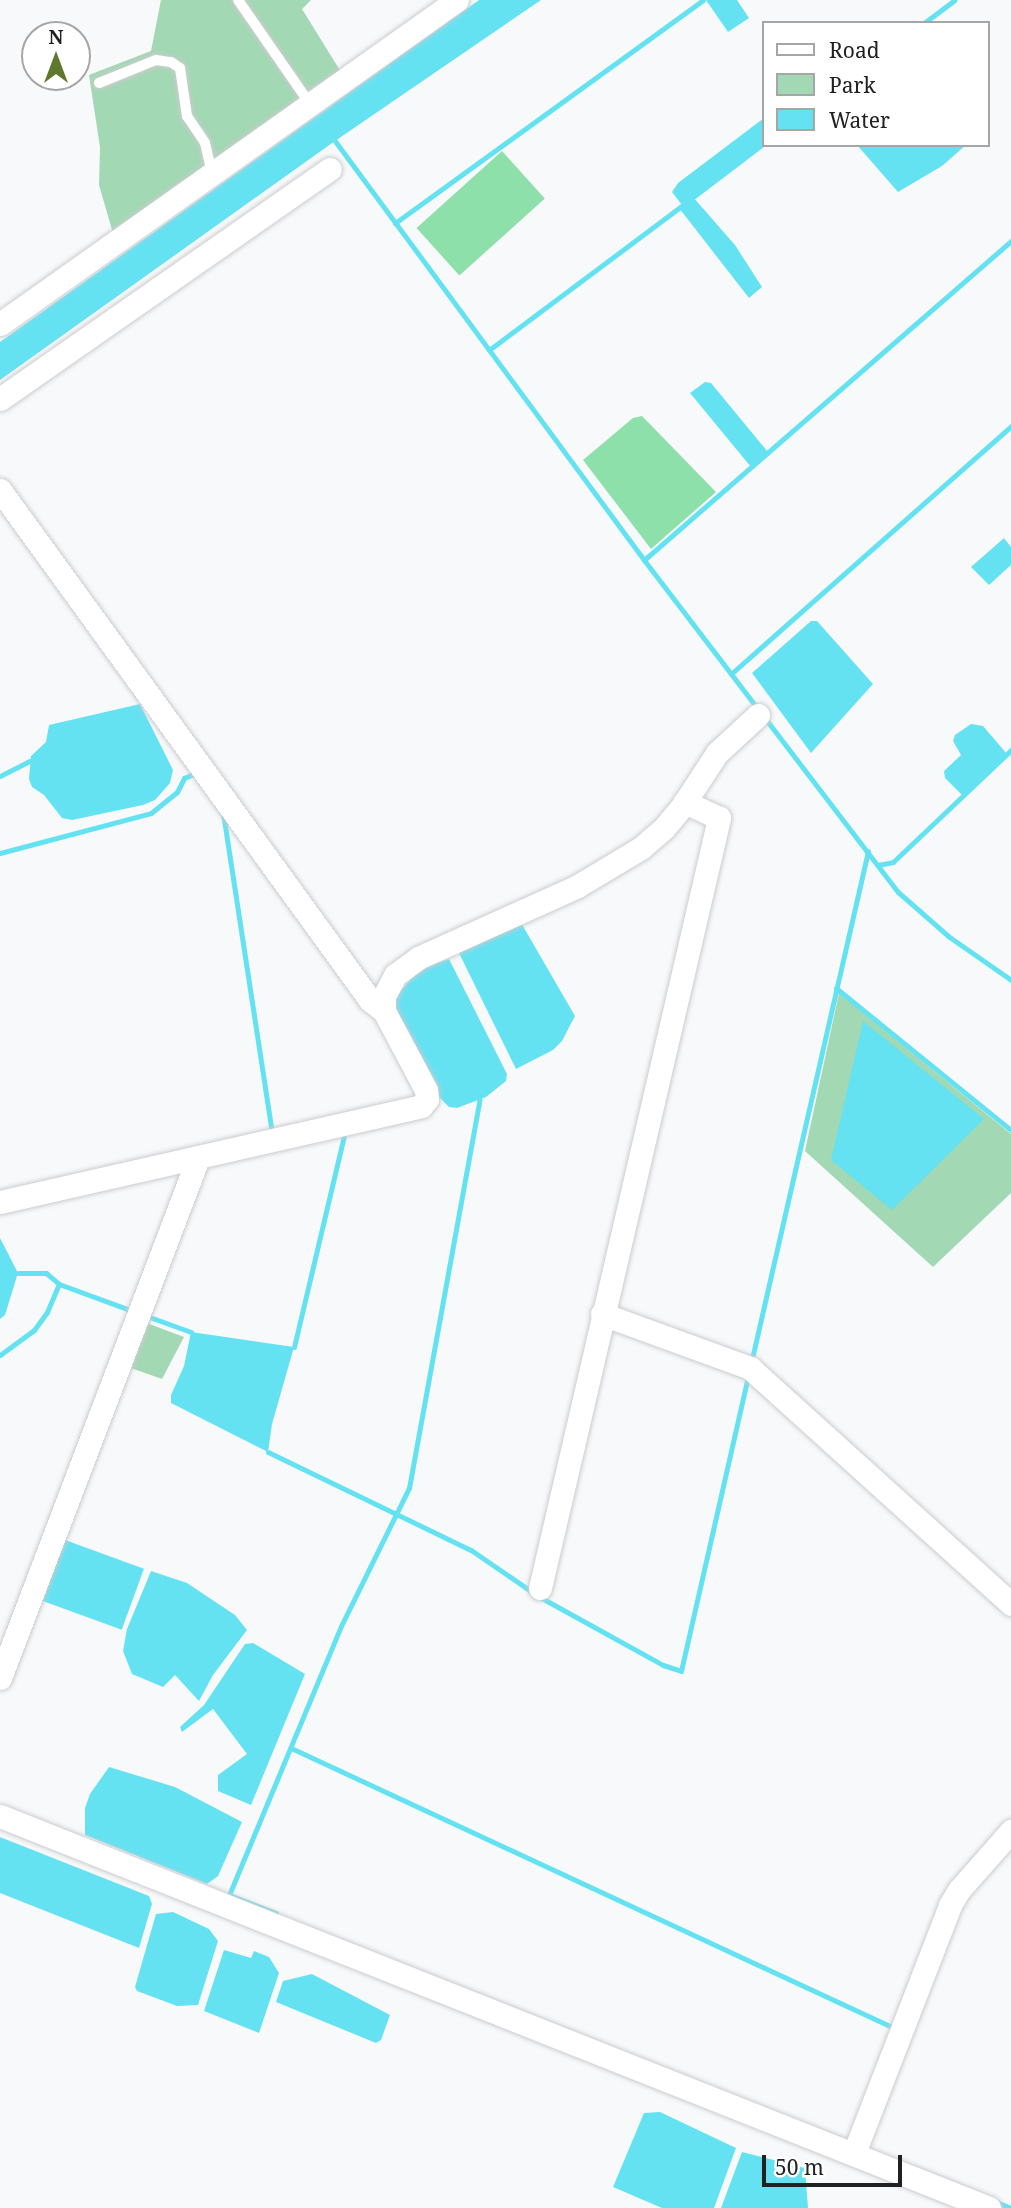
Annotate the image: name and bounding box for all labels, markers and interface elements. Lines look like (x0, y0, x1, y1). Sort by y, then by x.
north arrow (21, 21, 91, 91)
legend (762, 21, 990, 147)
text: N (49, 24, 63, 50)
text: Road (829, 36, 880, 64)
text: Park (829, 71, 876, 99)
text: Water (829, 106, 890, 134)
scale bar (766, 2142, 906, 2186)
text: 50 m (775, 2153, 824, 2181)

